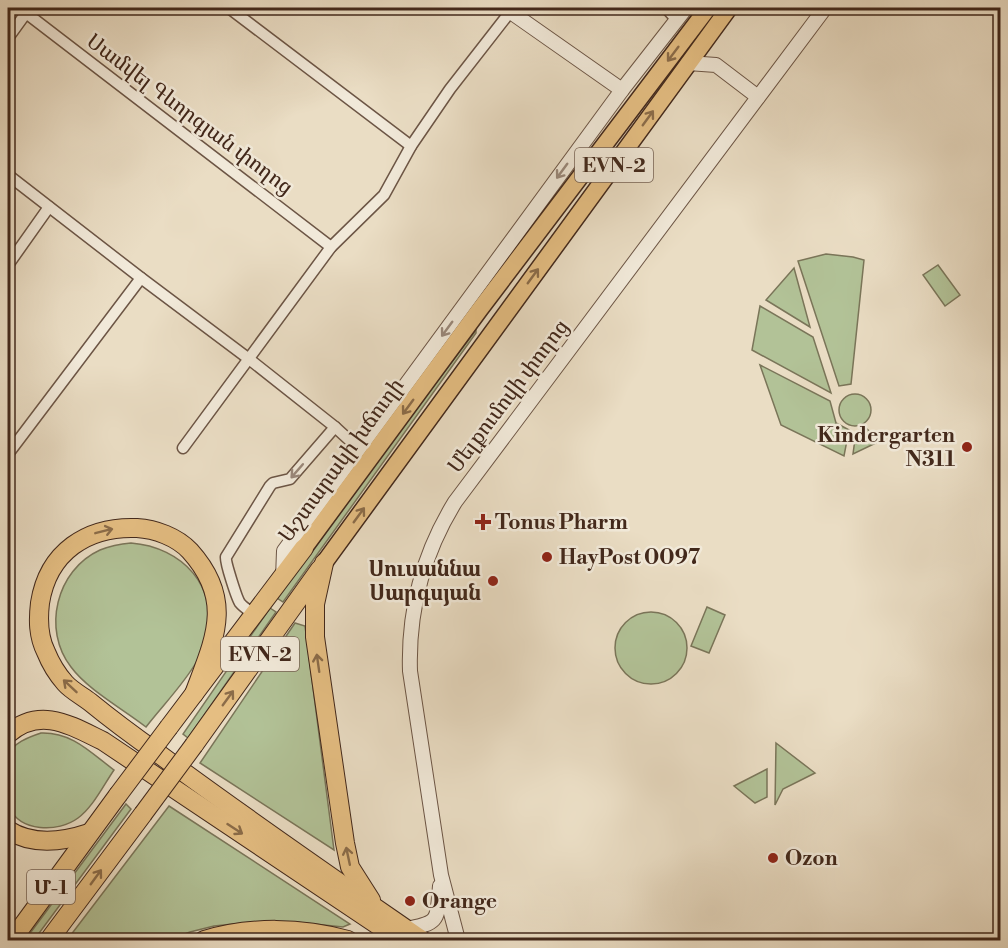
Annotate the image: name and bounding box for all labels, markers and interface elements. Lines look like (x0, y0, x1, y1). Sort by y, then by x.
street label: Սամվել Գևորգյան փողոց (81, 29, 298, 201)
one-way arrow (667, 46, 679, 62)
one-way arrow (642, 111, 654, 127)
road number: EVN-2 (575, 148, 653, 182)
one-way arrow (556, 163, 568, 179)
one-way arrow (526, 268, 539, 284)
street label: Մելքումովի փողոց (443, 315, 575, 478)
one-way arrow (441, 320, 453, 336)
street label: Աշտարակի խճուղի (274, 374, 410, 548)
one-way arrow (402, 398, 415, 414)
place label: Kindergarten N311 (817, 423, 955, 473)
marker: Kindergarten N311 (960, 440, 974, 454)
one-way arrow (290, 464, 304, 479)
one-way arrow (352, 508, 365, 524)
place label: Tonus Pharm (495, 510, 628, 536)
marker: Tonus Pharm (476, 515, 490, 529)
one-way arrow (94, 525, 113, 537)
place label: HayPost 0097 (559, 545, 701, 571)
marker: HayPost 0097 (540, 550, 554, 564)
place label: Սուսաննա Սարգսյան (368, 557, 481, 607)
marker: Սուսաննա Սարգսյան (486, 574, 500, 588)
road number: EVN-2 (221, 637, 299, 671)
one-way arrow (313, 653, 324, 673)
one-way arrow (62, 679, 77, 693)
one-way arrow (222, 690, 234, 706)
one-way arrow (226, 823, 243, 835)
one-way arrow (342, 846, 353, 866)
place label: Ozon (785, 846, 838, 872)
marker: Ozon (766, 851, 780, 865)
one-way arrow (90, 869, 103, 885)
road number: Մ-1 (27, 870, 75, 904)
place label: Orange (422, 889, 497, 915)
marker: Orange (403, 894, 417, 908)

